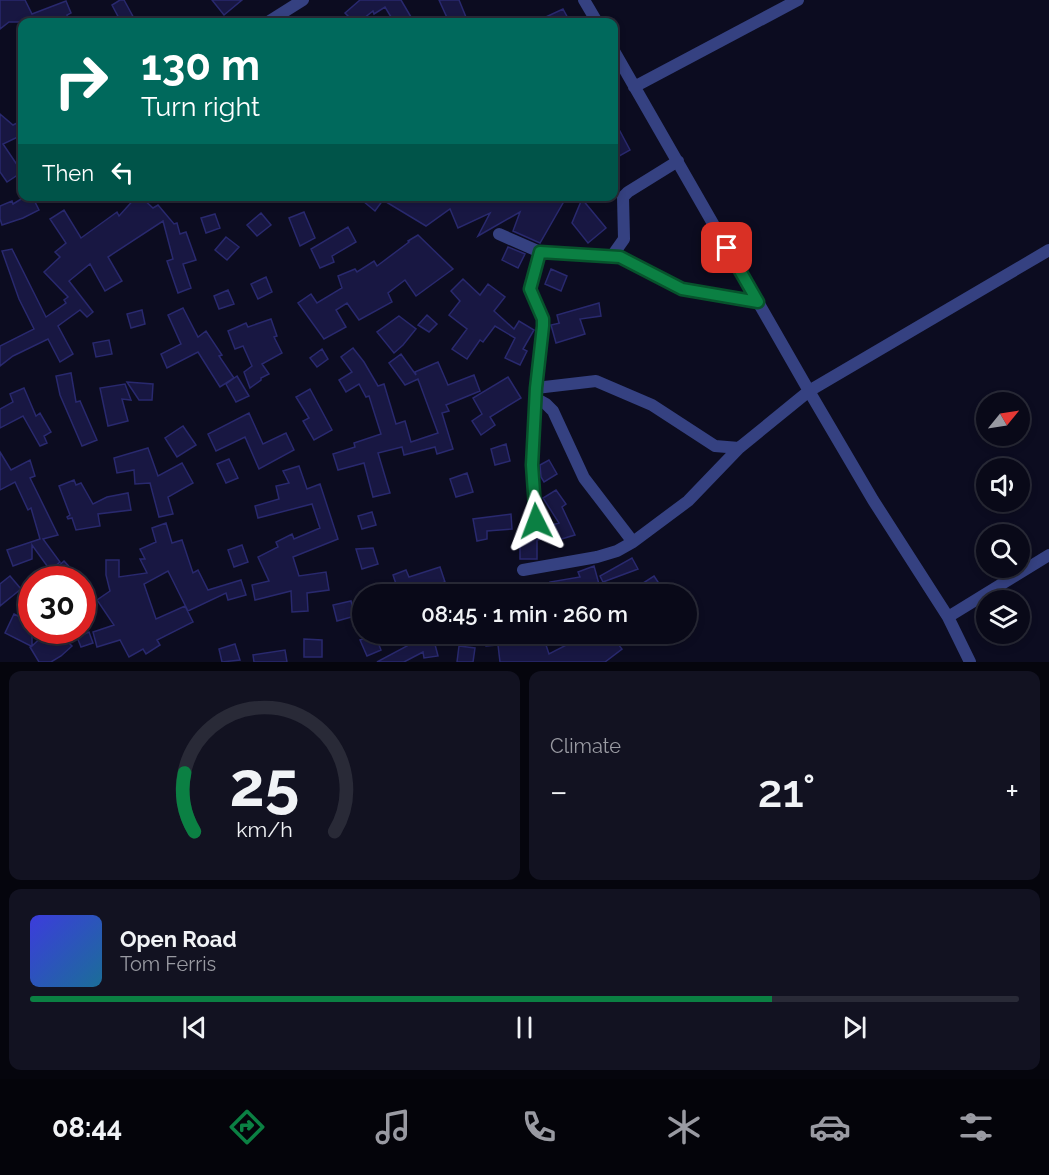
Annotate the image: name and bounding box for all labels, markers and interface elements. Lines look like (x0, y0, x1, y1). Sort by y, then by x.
text: 130 m (141, 41, 260, 90)
icon: right (42, 42, 120, 120)
text: Turn right (141, 91, 260, 122)
icon: left (106, 156, 139, 189)
text: Then (42, 160, 94, 186)
pin (701, 222, 752, 273)
icon: arrive (710, 231, 743, 264)
north arrow (976, 392, 1030, 446)
map controls (976, 392, 1030, 644)
button: sound (976, 458, 1030, 512)
position arrow (504, 489, 568, 553)
button: search (976, 524, 1030, 578)
speed limit sign: 30 (18, 566, 96, 644)
button: layers (976, 590, 1030, 644)
text: 08:45 · 1 min · 260 m (421, 601, 628, 627)
text: Climate (550, 734, 621, 758)
text: 25 (230, 747, 299, 821)
text: 21° (758, 765, 815, 818)
text: − (550, 772, 568, 811)
text: + (1005, 772, 1019, 811)
text: km/h (236, 818, 293, 843)
text: Open Road (120, 926, 237, 952)
text: Tom Ferris (120, 952, 216, 976)
icon: previous (178, 1011, 211, 1044)
icon: pause (508, 1011, 541, 1044)
icon: next (838, 1011, 871, 1044)
icon: directions (226, 1106, 268, 1148)
icon: music (372, 1106, 414, 1148)
icon: phone (518, 1106, 560, 1148)
icon: climate (663, 1106, 705, 1148)
icon: car (809, 1106, 851, 1148)
icon: filters (955, 1106, 997, 1148)
text: 08:44 (52, 1112, 122, 1143)

